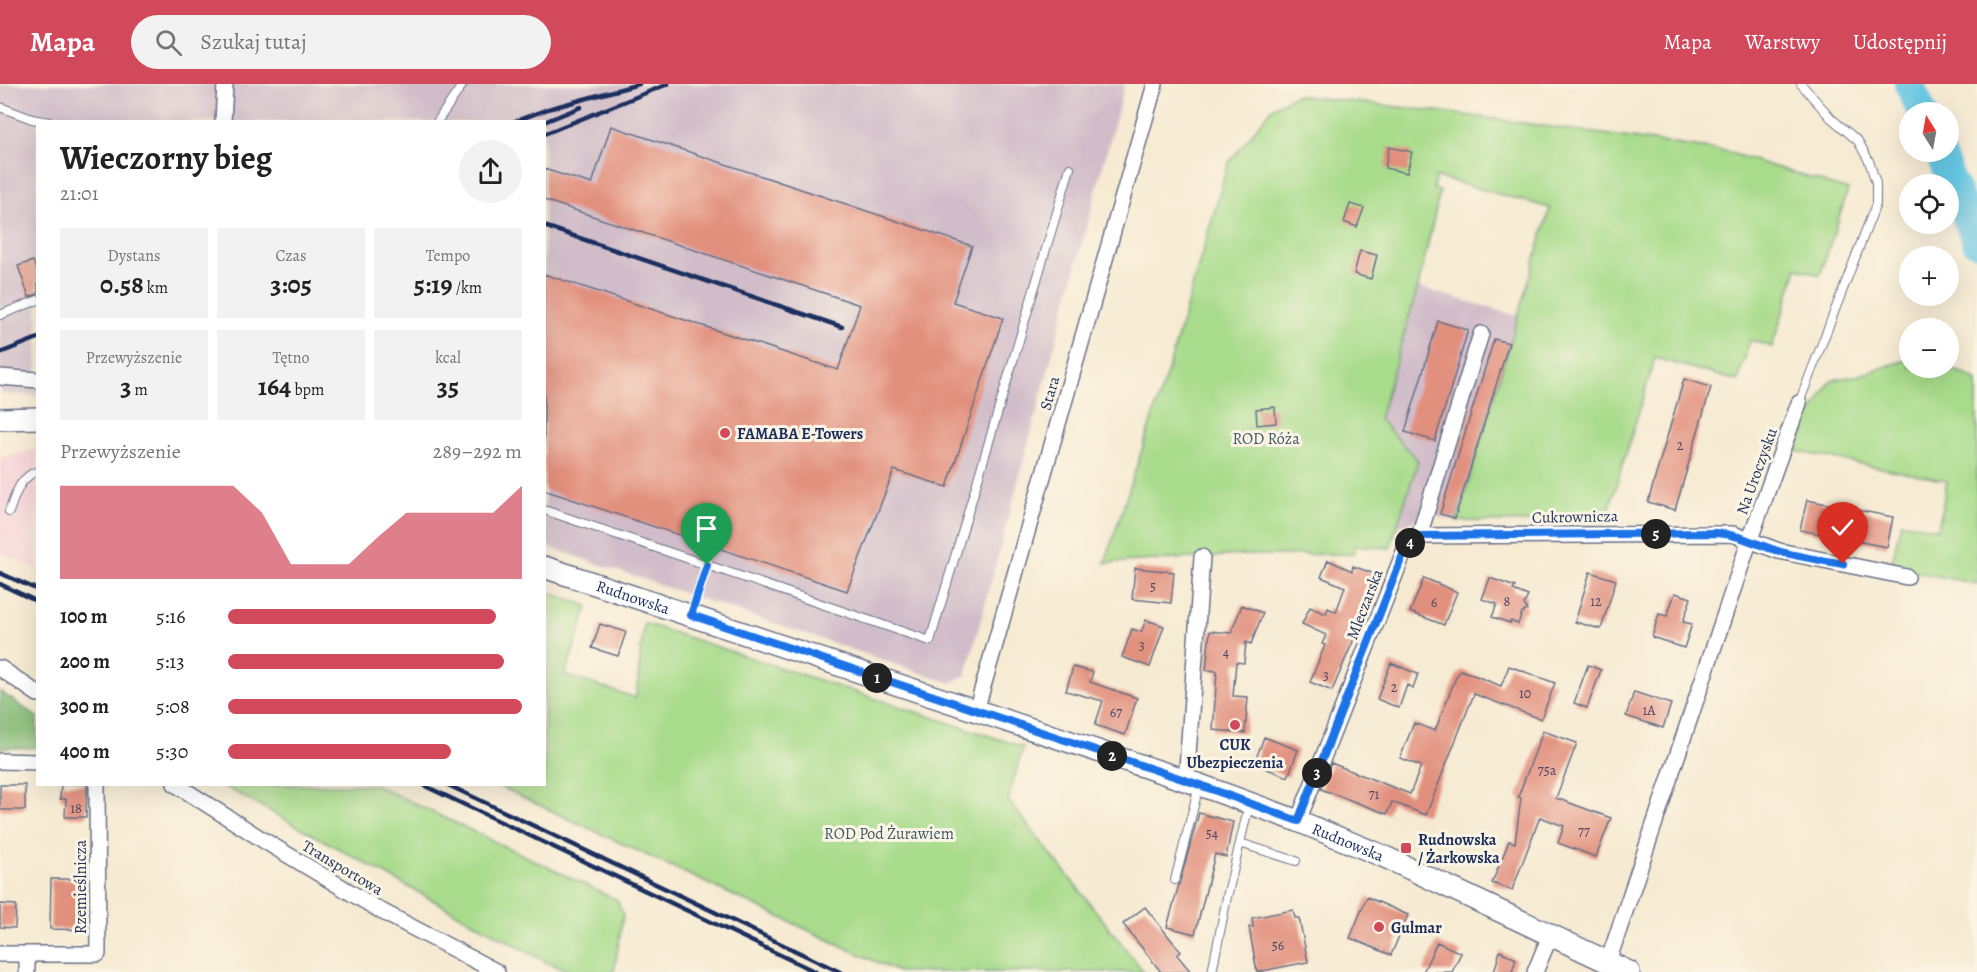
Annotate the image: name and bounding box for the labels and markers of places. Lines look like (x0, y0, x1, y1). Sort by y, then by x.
place label: FAMABA E-Towers (737, 423, 863, 445)
marker: FAMABA E-Towers (718, 426, 732, 440)
pin (1817, 502, 1868, 564)
pin (681, 503, 732, 565)
pin: 5 (1641, 519, 1671, 549)
pin: 4 (1395, 528, 1425, 558)
pin: 1 (862, 663, 892, 693)
marker: CUK Ubezpieczenia (1228, 718, 1242, 732)
place label: CUK Ubezpieczenia (1186, 734, 1284, 774)
pin: 2 (1097, 741, 1127, 771)
pin: 3 (1302, 758, 1332, 788)
place label: Rudnowska / Żarkowska (1418, 829, 1500, 869)
marker: Rudnowska / Żarkowska (1399, 841, 1413, 855)
place label: Gulmar (1391, 917, 1442, 939)
marker: Gulmar (1372, 920, 1386, 934)

